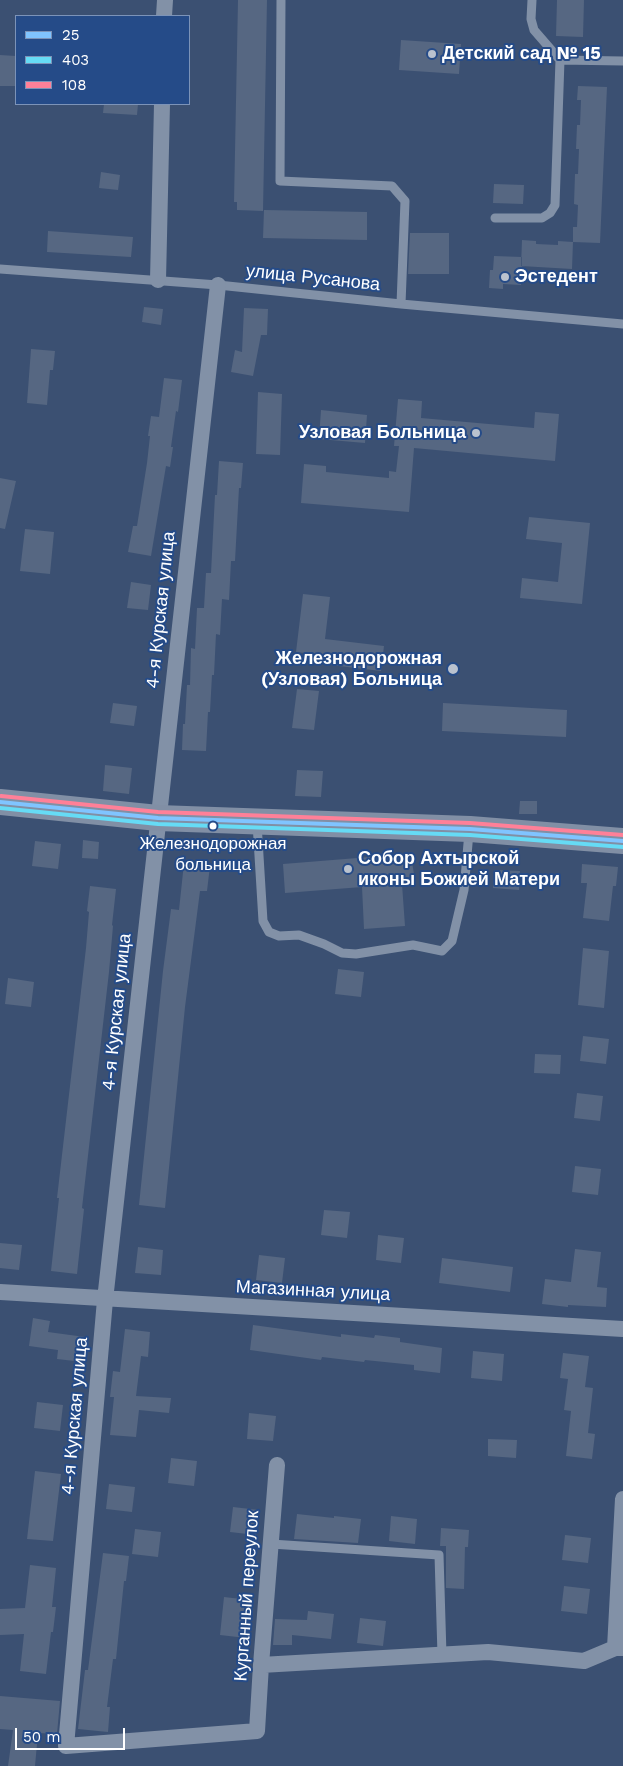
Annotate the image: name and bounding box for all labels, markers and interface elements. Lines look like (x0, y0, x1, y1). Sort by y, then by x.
legend (15, 15, 190, 105)
text: 25 (62, 26, 79, 44)
place label: Детский сад № 15 (442, 43, 601, 65)
marker: Детский сад № 15 (426, 48, 438, 60)
text: 403 (62, 51, 89, 69)
text: 108 (62, 76, 86, 94)
street label: улица Русанова (245, 260, 381, 296)
place label: Эстедент (515, 266, 598, 288)
marker: Эстедент (499, 271, 511, 283)
place label: Узловая Больница (299, 422, 466, 444)
marker: Узловая Больница (470, 427, 482, 439)
street label: 4-я Курская улица (142, 530, 180, 690)
place label: Железнодорожная (Узловая) Больница (261, 648, 442, 691)
marker: Железнодорожная (Узловая) Больница (446, 662, 460, 676)
marker: Железнодорожная больница (208, 821, 218, 831)
place label: Железнодорожная больница (139, 834, 287, 874)
place label: Собор Ахтырской иконы Божией Матери (358, 848, 560, 891)
marker: Собор Ахтырской иконы Божией Матери (342, 863, 354, 875)
street label: 4-я Курская улица (98, 932, 136, 1092)
street label: Магазинная улица (235, 1276, 391, 1306)
street label: 4-я Курская улица (57, 1336, 93, 1496)
street label: Курганный переулок (230, 1510, 264, 1682)
scale bar (18, 1718, 128, 1750)
text: 50 m (23, 1728, 60, 1746)

